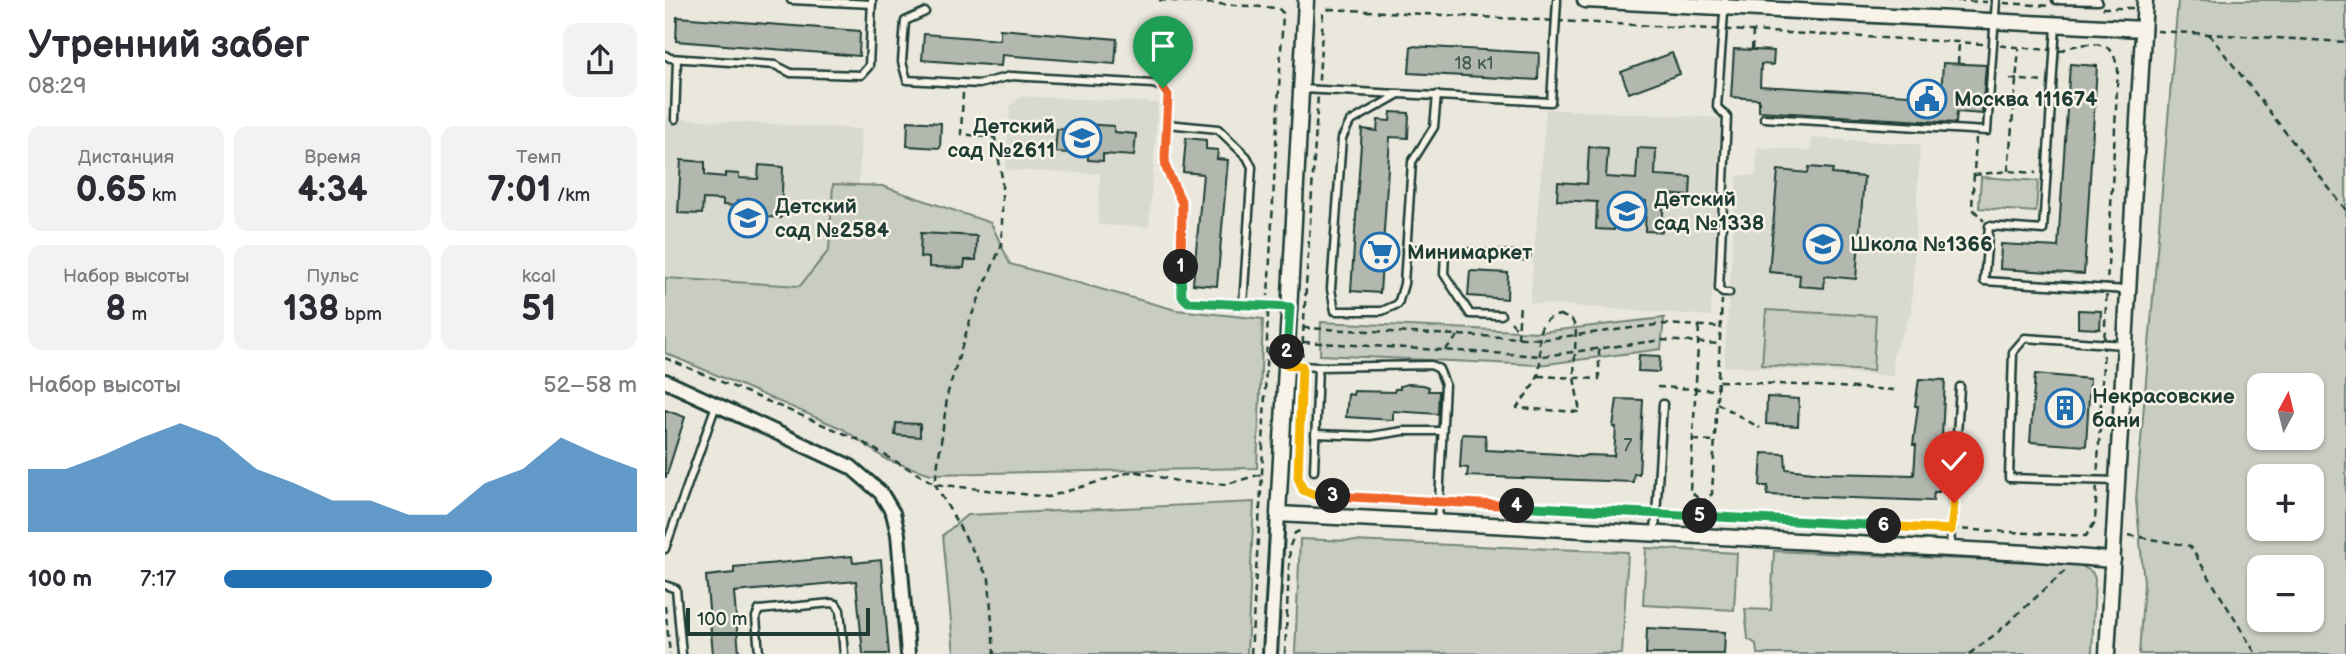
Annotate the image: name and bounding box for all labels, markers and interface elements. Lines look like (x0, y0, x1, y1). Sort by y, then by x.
pin (1133, 16, 1193, 88)
text: Утренний забег (28, 23, 310, 68)
button: share (563, 23, 637, 97)
icon: arrive (1144, 27, 1182, 65)
house number: 18 к1 (1455, 53, 1493, 74)
text: 08:29 (28, 72, 86, 100)
public building icon: Москва 111674 (1906, 78, 1948, 120)
place label: Москва 111674 (1954, 87, 2098, 112)
place label: Детский сад №2611 (948, 114, 1055, 163)
school or university icon: Детский сад №2611 (1061, 117, 1103, 159)
text: Дистанция (78, 146, 174, 169)
text: Время (304, 146, 361, 169)
text: Темп (516, 146, 561, 169)
text: 0.65 (76, 169, 147, 212)
text: 4:34 (297, 169, 368, 212)
text: 7:01 (487, 169, 552, 212)
text: km (147, 184, 177, 207)
text: /km (552, 184, 590, 207)
place label: Детский сад №1338 (1654, 187, 1764, 236)
school or university icon: Детский сад №1338 (1606, 190, 1648, 232)
place label: Детский сад №2584 (775, 194, 890, 243)
school or university icon: Детский сад №2584 (727, 197, 769, 239)
school or university icon: Школа №1366 (1802, 223, 1844, 265)
supermarket icon: Минимаркет (1359, 231, 1401, 273)
place label: Школа №1366 (1850, 232, 1993, 257)
place label: Минимаркет (1407, 240, 1532, 265)
pin: 1 (1163, 250, 1199, 284)
text: 1 (1177, 255, 1185, 278)
text: Набор высоты (63, 265, 189, 288)
text: Пульс (306, 265, 359, 288)
text: kcal (522, 265, 556, 288)
text: 8 (105, 288, 126, 331)
text: 138 (283, 288, 339, 331)
text: 51 (521, 288, 556, 331)
text: m (126, 303, 147, 326)
text: bpm (339, 303, 382, 326)
pin: 2 (1269, 334, 1305, 370)
text: 2 (1281, 340, 1292, 363)
text: Набор высоты (28, 371, 181, 399)
text: 52–58 m (543, 371, 637, 399)
north arrow (2247, 373, 2324, 450)
map controls (2247, 373, 2324, 632)
place label: Некрасовские бани (2092, 384, 2235, 433)
building icon: Некрасовские бани (2044, 387, 2086, 429)
pin (1924, 431, 1984, 503)
house number: 7 (1624, 435, 1633, 456)
icon: check (1935, 442, 1973, 480)
button: + (2247, 464, 2324, 541)
pin: 3 (1315, 478, 1351, 514)
text: 3 (1327, 484, 1338, 507)
pin: 4 (1499, 489, 1535, 524)
text: 4 (1511, 494, 1522, 517)
pin: 5 (1683, 498, 1717, 534)
text: 5 (1694, 504, 1705, 527)
pin: 6 (1867, 508, 1901, 544)
text: 6 (1878, 514, 1889, 537)
button: − (2247, 555, 2324, 632)
text: 100 m (28, 565, 92, 593)
text: 7:17 (140, 565, 176, 593)
scale bar (686, 605, 870, 637)
text: 100 m (697, 608, 748, 631)

